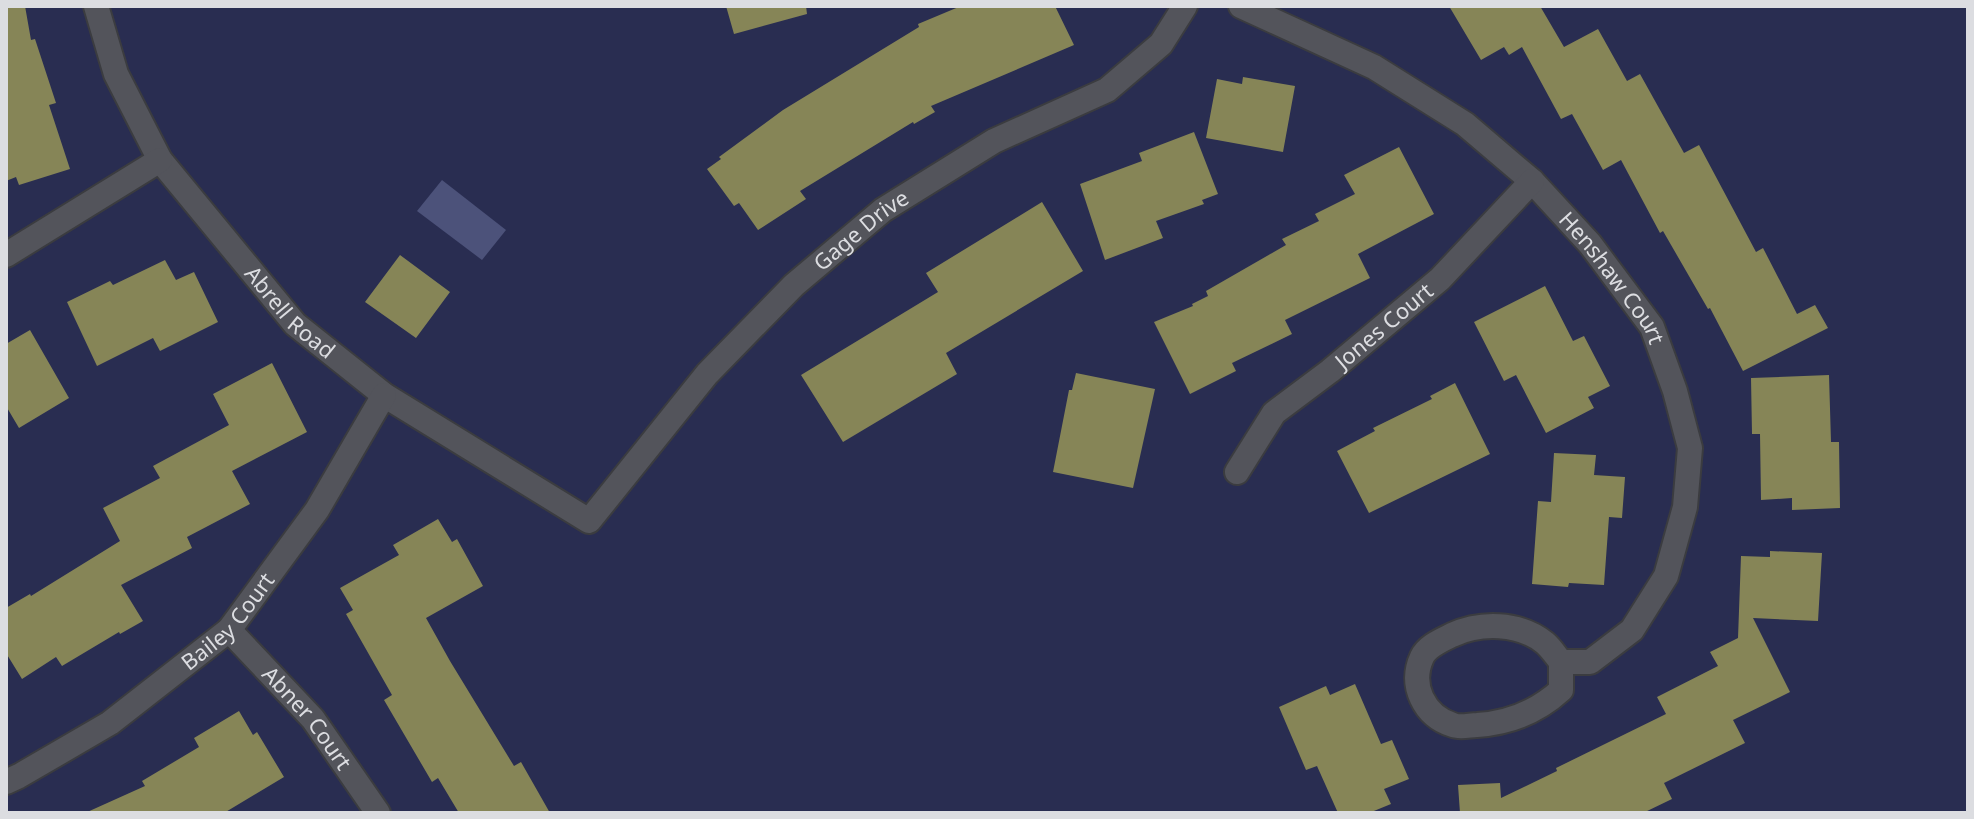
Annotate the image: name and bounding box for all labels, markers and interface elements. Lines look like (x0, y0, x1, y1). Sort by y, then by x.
street label: Gage Drive (806, 182, 914, 277)
street label: Henshaw Court (1553, 204, 1673, 348)
street label: Abrell Road (239, 259, 342, 365)
street label: Jones Court (1326, 275, 1439, 376)
street label: Bailey Court (174, 566, 280, 676)
street label: Abner Court (256, 659, 360, 775)

